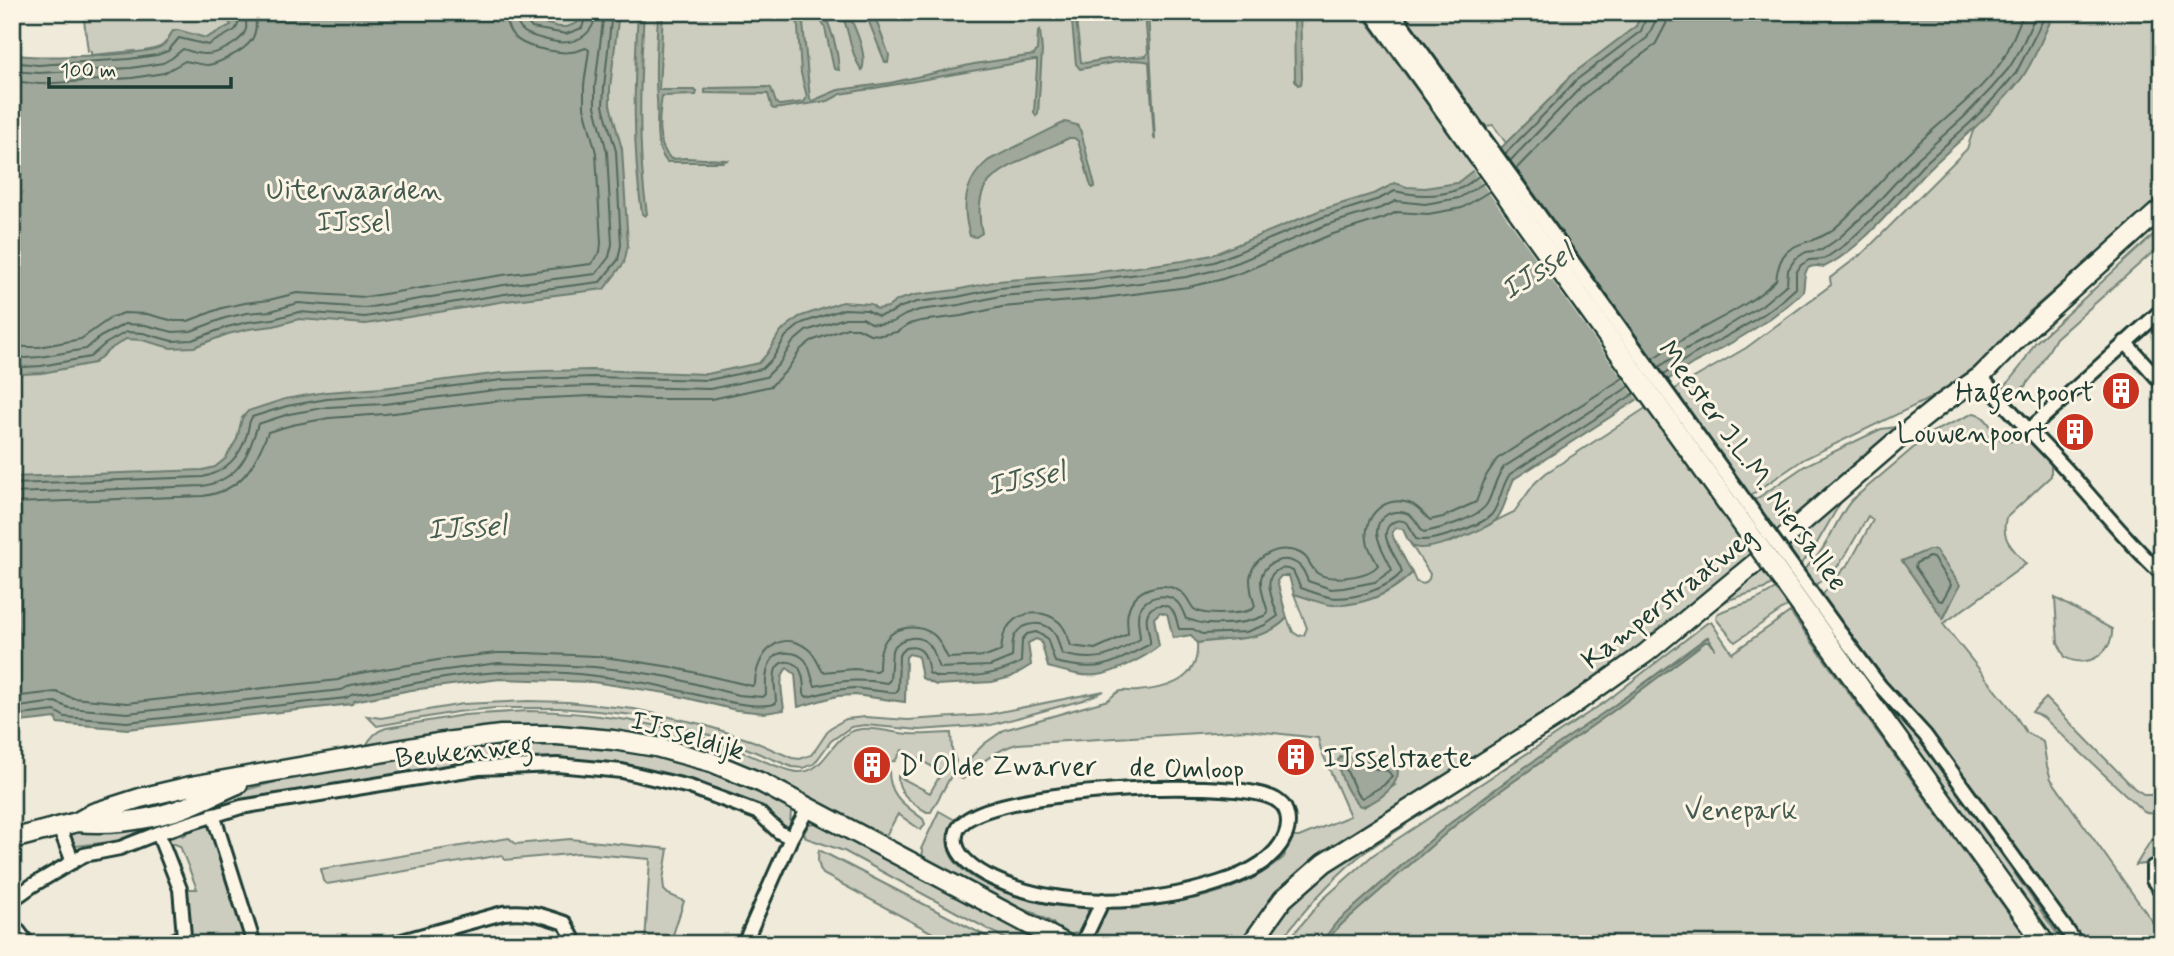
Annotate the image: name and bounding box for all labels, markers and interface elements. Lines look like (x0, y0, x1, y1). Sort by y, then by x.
scale bar (49, 46, 231, 90)
text: 100 m (60, 57, 116, 85)
park label: Uiterwaarden IJssel (266, 173, 442, 242)
water label: IJssel (1494, 234, 1583, 310)
street label: Meester J.L.M. Niersallee (1648, 334, 1856, 599)
building icon: Hagenpoort (2100, 370, 2142, 412)
place label: Hagenpoort (1956, 375, 2094, 415)
building icon: Louwenpoort (2054, 411, 2096, 453)
place label: Louwenpoort (1897, 416, 2048, 453)
water label: IJssel (984, 452, 1071, 506)
water label: IJssel (426, 507, 509, 550)
street label: Kamperstraatweg (1574, 519, 1765, 679)
street label: IJsseldijk (626, 703, 748, 770)
street label: Beukenweg (393, 727, 535, 781)
building icon: IJsselstaete (1275, 736, 1317, 778)
place label: IJsselstaete (1323, 741, 1472, 778)
building icon: D' Olde Zwarver (851, 744, 893, 786)
place label: D' Olde Zwarver (899, 749, 1097, 786)
street label: de Omloop (1129, 750, 1245, 789)
park label: Venepark (1685, 793, 1798, 830)

